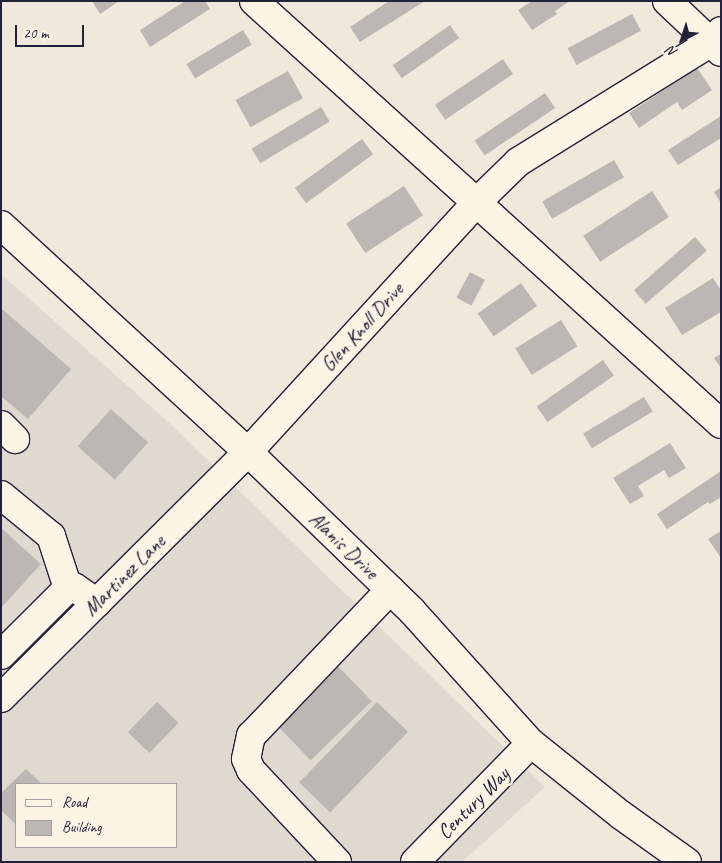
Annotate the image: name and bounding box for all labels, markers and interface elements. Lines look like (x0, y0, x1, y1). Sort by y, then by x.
scale bar (18, 15, 86, 47)
north arrow (657, 15, 707, 65)
text: 20 m (23, 24, 49, 43)
text: N (663, 43, 681, 61)
street label: Glen Knoll Drive (315, 277, 409, 377)
street label: Alanis Drive (304, 506, 384, 584)
street label: Martinez Lane (78, 529, 170, 621)
street label: Century Way (432, 762, 514, 844)
legend (15, 783, 178, 848)
text: Road (62, 793, 87, 812)
text: Building (62, 818, 101, 837)

